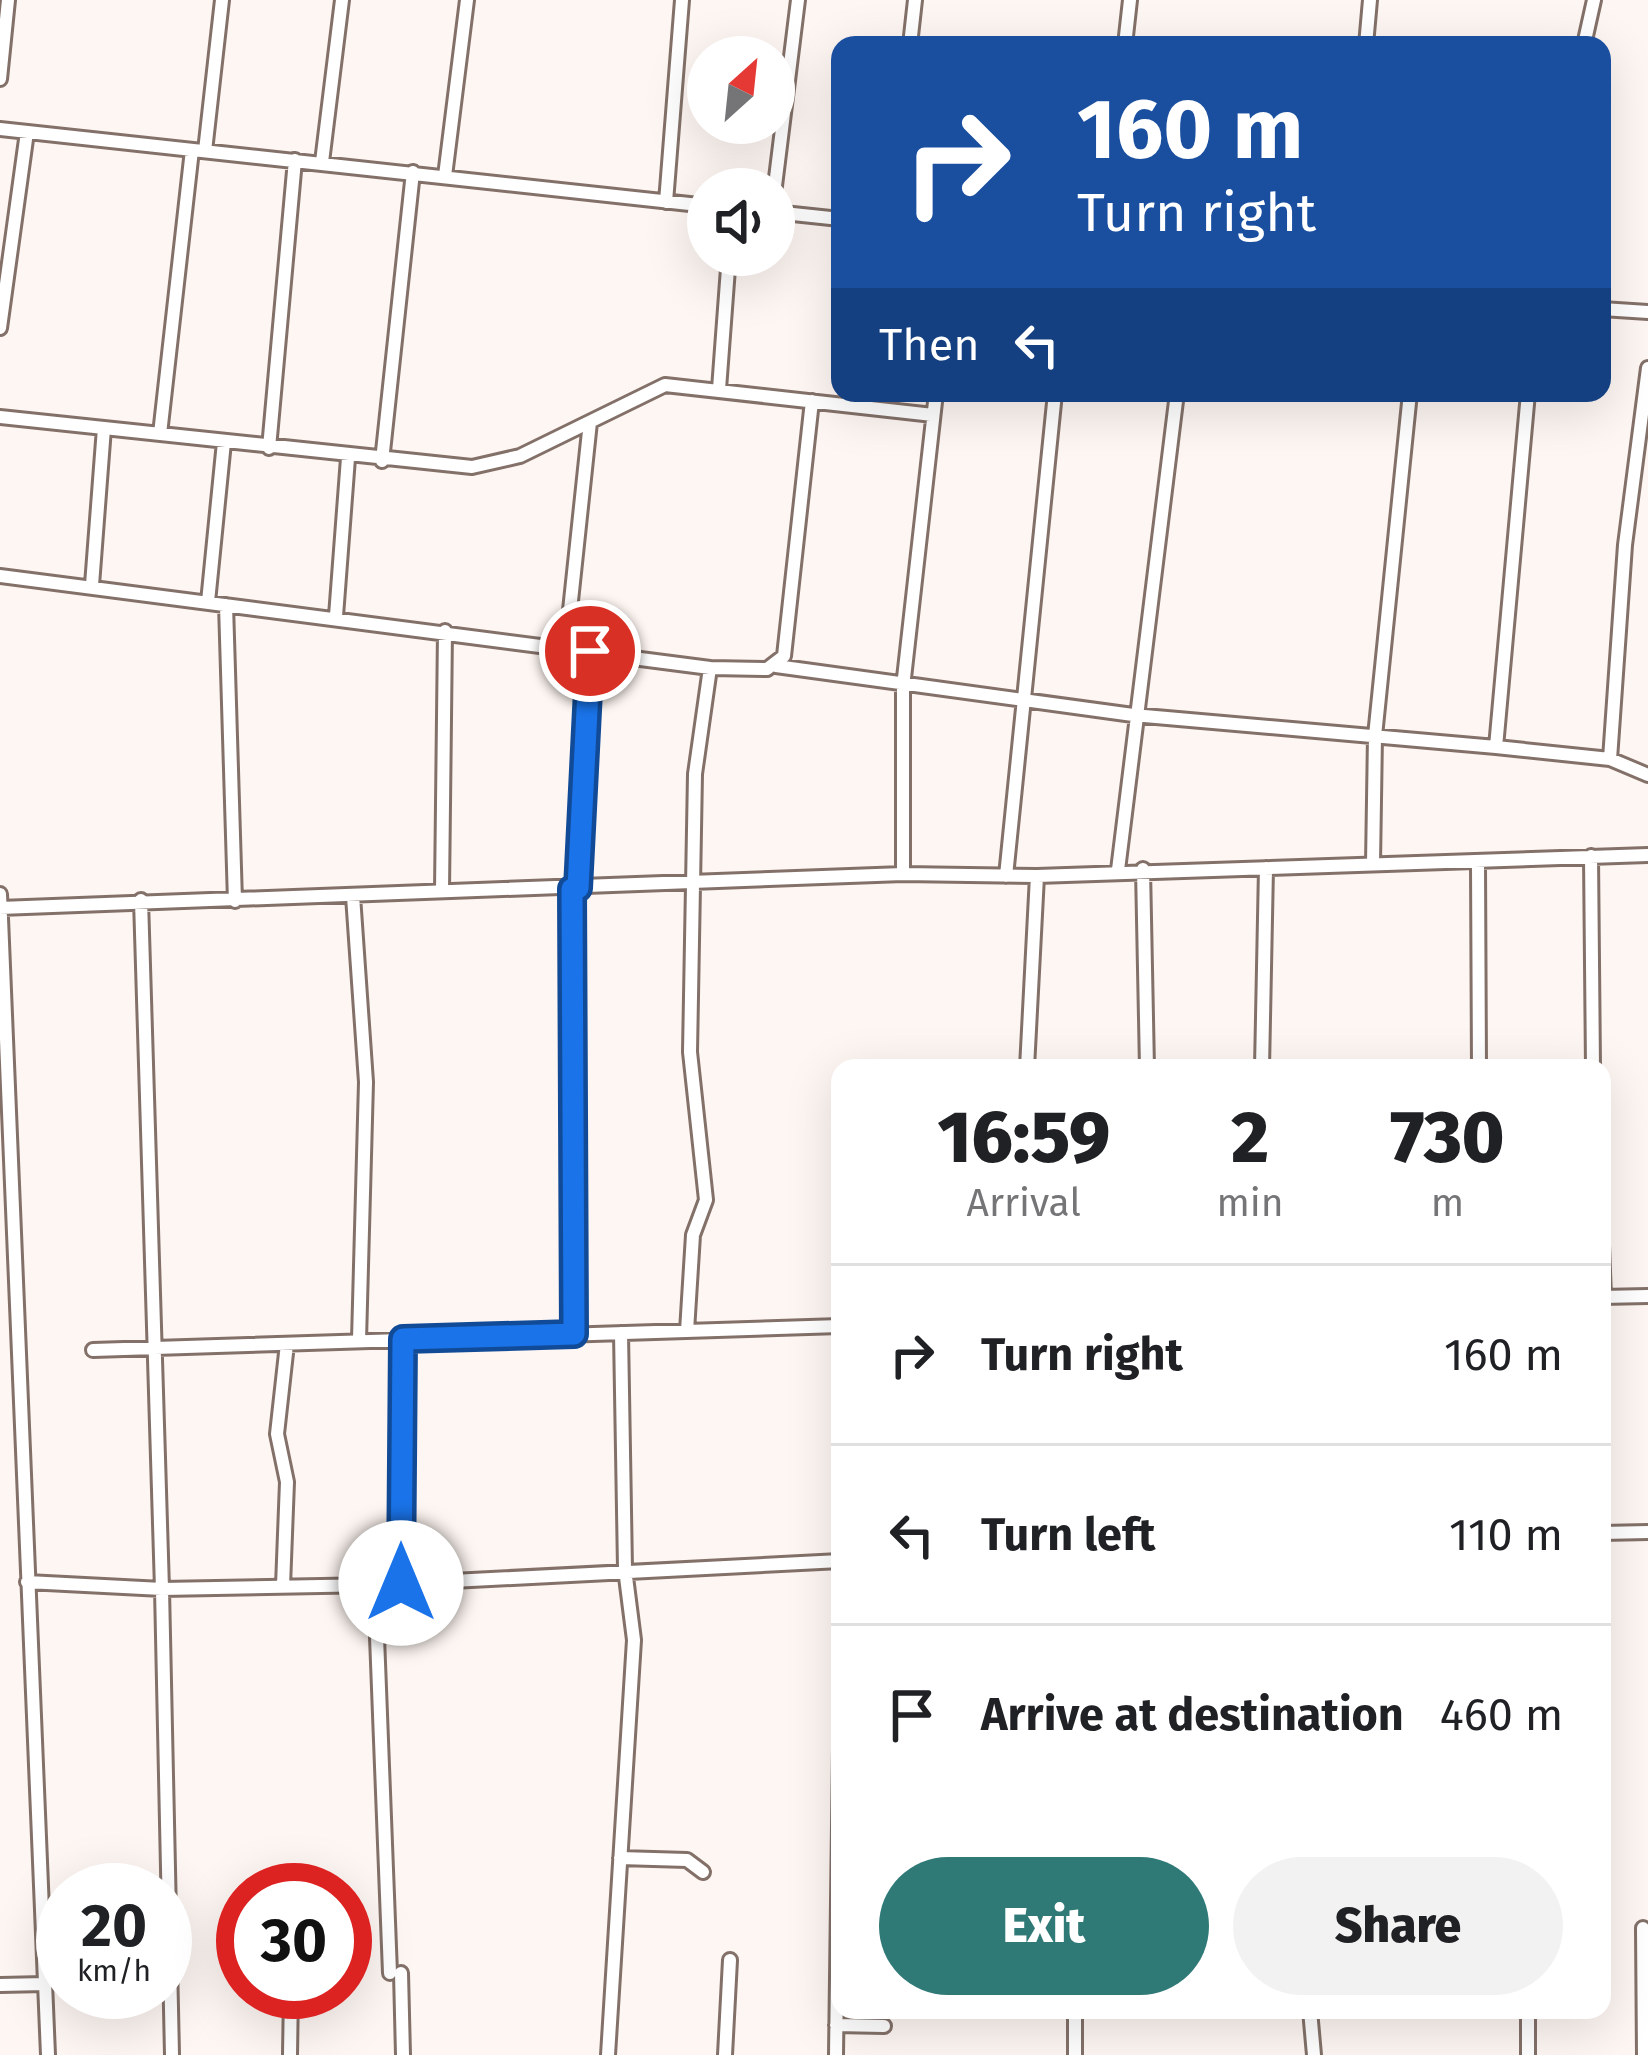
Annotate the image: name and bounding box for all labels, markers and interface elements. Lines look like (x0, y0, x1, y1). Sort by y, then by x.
north arrow (687, 36, 795, 144)
map controls (687, 36, 795, 276)
text: 160 m (1077, 79, 1303, 180)
icon: right (879, 84, 1035, 240)
button: sound (687, 168, 795, 276)
text: Turn right (1077, 181, 1316, 245)
icon: left (1004, 312, 1070, 378)
text: Then (879, 318, 980, 372)
pin (539, 600, 641, 702)
icon: arrive (557, 618, 623, 684)
text: 16:59 (937, 1095, 1110, 1181)
text: 2 (1231, 1095, 1269, 1181)
text: 730 (1390, 1095, 1505, 1181)
text: Arrival (967, 1180, 1081, 1226)
text: min (1216, 1180, 1284, 1226)
text: m (1431, 1180, 1464, 1226)
icon: right (879, 1322, 945, 1388)
text: Turn right (981, 1328, 1183, 1382)
text: 160 m (1444, 1328, 1563, 1382)
icon: left (879, 1502, 945, 1568)
text: Turn left (981, 1508, 1155, 1562)
text: 110 m (1449, 1508, 1563, 1562)
position arrow (338, 1520, 464, 1646)
icon: arrive (879, 1682, 945, 1748)
text: Arrive at destination (981, 1688, 1404, 1742)
text: 460 m (1440, 1688, 1563, 1742)
button: Exit (879, 1857, 1209, 1995)
button: Share (1233, 1857, 1563, 1995)
speed limit sign: 30 (216, 1863, 372, 2019)
text: 20 (81, 1890, 147, 1962)
text: km/h (77, 1953, 151, 1989)

